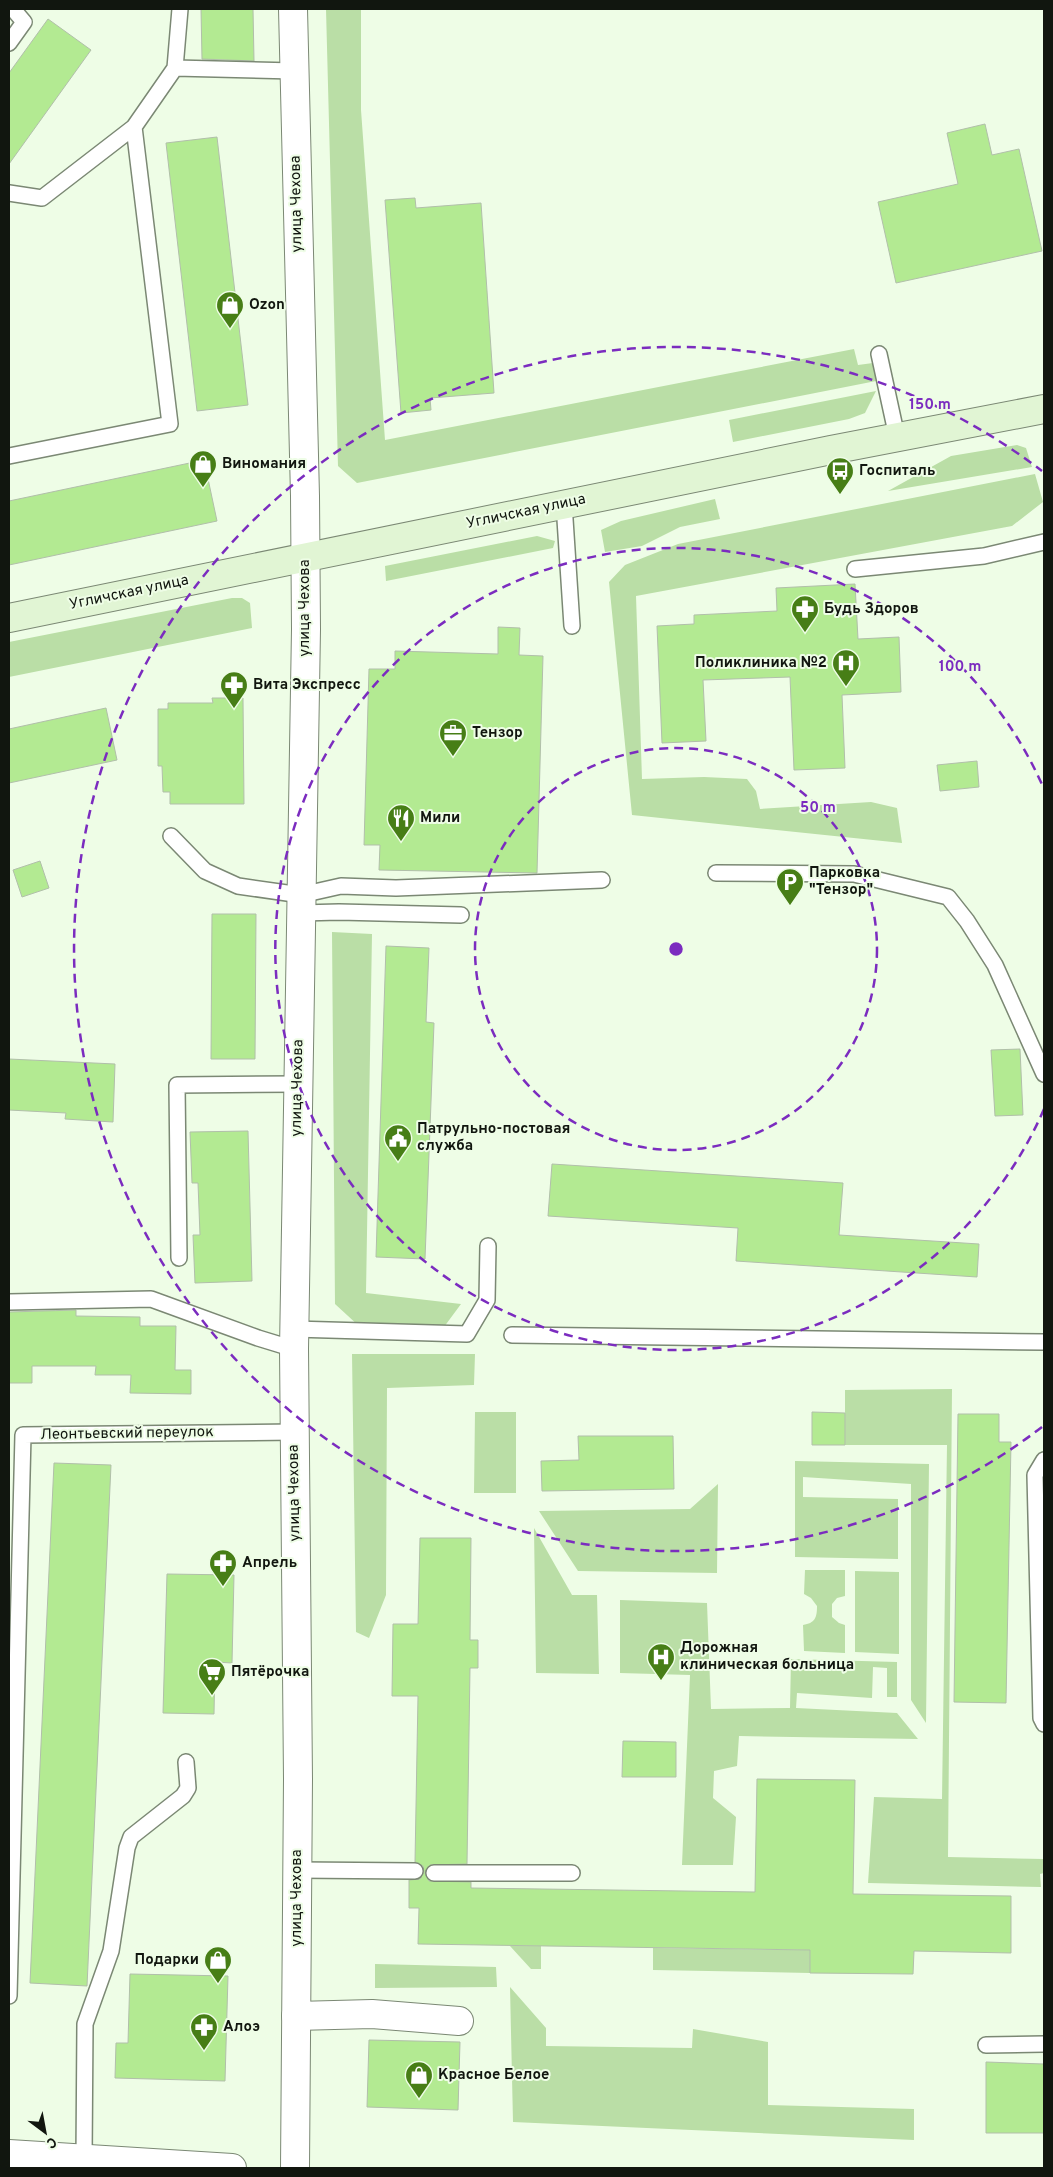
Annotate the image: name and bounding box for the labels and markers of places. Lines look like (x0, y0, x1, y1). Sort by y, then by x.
shop icon: Ozon (215, 290, 245, 329)
place label: Ozon (249, 296, 285, 315)
shop icon: Виномания (188, 449, 218, 488)
place label: Виномания (222, 455, 306, 474)
bus stop icon: Госпиталь (825, 456, 855, 495)
place label: Госпиталь (859, 462, 936, 481)
pharmacy icon: Будь Здоров (790, 594, 820, 633)
place label: Будь Здоров (824, 600, 919, 619)
hospital icon: Поликлиника №2 (831, 648, 861, 687)
place label: Поликлиника №2 (695, 654, 827, 673)
pharmacy icon: Вита Экспресс (219, 670, 249, 709)
place label: Вита Экспресс (253, 676, 361, 695)
office icon: Тензор (438, 718, 468, 757)
place label: Тензор (472, 724, 523, 743)
restaurant icon: Мили (386, 803, 416, 842)
place label: Мили (420, 809, 460, 828)
place label: Парковка "Тензор" (809, 864, 880, 900)
parking icon: Парковка "Тензор" (775, 867, 805, 906)
centre of rings (667, 940, 685, 958)
place label: Патрульно-постовая служба (417, 1120, 570, 1156)
public building icon: Патрульно-постовая служба (383, 1123, 413, 1162)
pharmacy icon: Апрель (208, 1548, 238, 1587)
place label: Апрель (242, 1554, 297, 1573)
place label: Дорожная клиническая больница (680, 1639, 854, 1675)
hospital icon: Дорожная клиническая больница (646, 1642, 676, 1681)
supermarket icon: Пятёрочка (197, 1657, 227, 1696)
place label: Пятёрочка (231, 1663, 309, 1682)
shop icon: Подарки (203, 1945, 233, 1984)
place label: Подарки (135, 1951, 199, 1970)
pharmacy icon: Алоэ (189, 2012, 219, 2051)
place label: Алоэ (223, 2018, 260, 2037)
shop icon: Красное Белое (404, 2060, 434, 2099)
place label: Красное Белое (438, 2066, 549, 2085)

